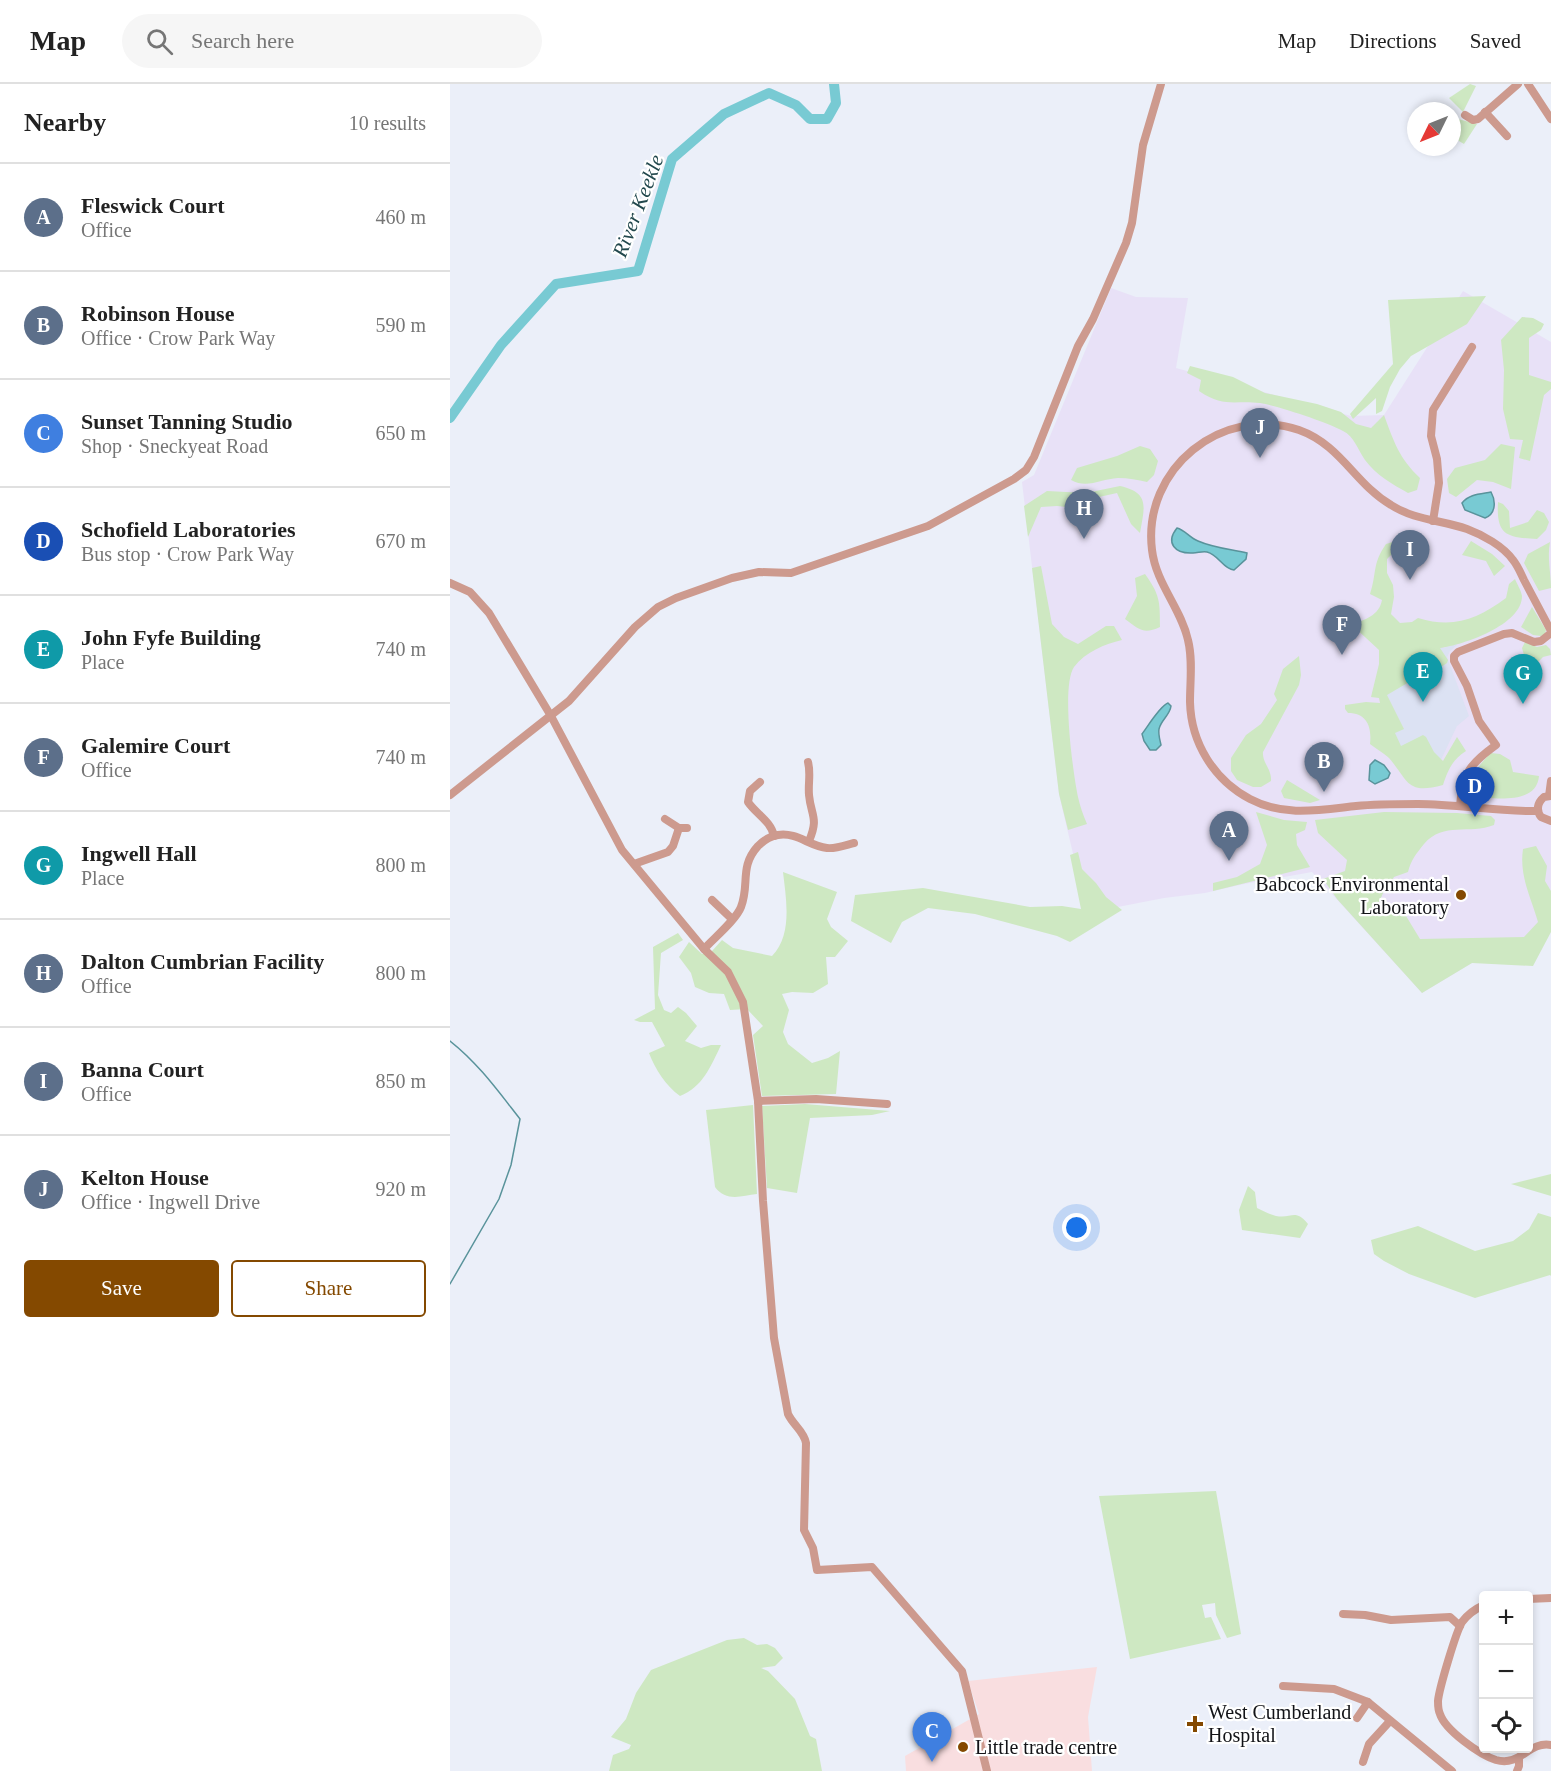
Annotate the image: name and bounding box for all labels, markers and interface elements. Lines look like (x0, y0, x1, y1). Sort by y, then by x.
search box (122, 14, 542, 68)
text: Map (30, 25, 86, 56)
icon: search (143, 25, 176, 58)
text: Search here (191, 28, 294, 53)
text: Map (1278, 29, 1316, 53)
text: Directions (1349, 29, 1437, 53)
text: Saved (1470, 29, 1521, 53)
north arrow (1407, 102, 1461, 156)
text: Nearby (24, 108, 106, 137)
text: 10 results (349, 112, 426, 134)
water label: River Keekle (607, 151, 669, 262)
text: Fleswick Court (81, 193, 225, 218)
text: A (36, 206, 51, 228)
text: 460 m (375, 206, 426, 228)
text: Office (81, 219, 132, 241)
text: Robinson House (81, 301, 234, 326)
text: B (37, 314, 50, 336)
text: 590 m (375, 314, 426, 336)
text: Office · Crow Park Way (81, 327, 275, 349)
pin: J (1240, 408, 1280, 458)
text: Sunset Tanning Studio (81, 409, 293, 434)
text: C (36, 422, 51, 444)
text: 650 m (375, 422, 426, 444)
text: Shop · Sneckyeat Road (81, 435, 268, 457)
pin: H (1064, 490, 1104, 539)
text: Schofield Laboratories (81, 517, 296, 542)
text: D (36, 530, 51, 552)
text: 670 m (375, 530, 426, 552)
pin: I (1390, 530, 1430, 580)
text: Bus stop · Crow Park Way (81, 543, 294, 565)
pin: F (1322, 606, 1362, 655)
text: John Fyfe Building (81, 625, 261, 650)
text: E (37, 638, 50, 660)
text: 740 m (375, 638, 426, 660)
text: Place (81, 651, 124, 673)
pin: E (1404, 652, 1442, 702)
pin: G (1504, 654, 1542, 704)
text: Galemire Court (81, 733, 230, 758)
pin: B (1304, 742, 1344, 792)
text: F (37, 746, 50, 768)
text: 740 m (375, 746, 426, 768)
text: Office (81, 759, 132, 781)
pin: D (1456, 768, 1494, 817)
pin: A (1210, 812, 1248, 861)
text: Ingwell Hall (81, 841, 197, 866)
text: G (36, 854, 51, 876)
text: 800 m (375, 854, 426, 876)
text: Place (81, 867, 124, 889)
place label: Babcock Environmental Laboratory (1255, 873, 1449, 919)
marker: Babcock Environmental Laboratory (1454, 888, 1468, 902)
text: Dalton Cumbrian Facility (81, 949, 324, 974)
text: H (36, 962, 51, 984)
text: 800 m (375, 962, 426, 984)
text: Office (81, 975, 132, 997)
text: Banna Court (81, 1057, 204, 1082)
text: I (40, 1070, 47, 1092)
text: 850 m (375, 1070, 426, 1092)
text: Office (81, 1083, 132, 1105)
text: Kelton House (81, 1165, 209, 1190)
text: J (39, 1178, 49, 1200)
text: 920 m (375, 1178, 426, 1200)
text: Office · Ingwell Drive (81, 1191, 260, 1213)
your location (1062, 1213, 1091, 1242)
button: Save (24, 1260, 219, 1317)
button: Share (231, 1260, 426, 1317)
map controls (1479, 1591, 1533, 1753)
button: + (1479, 1591, 1533, 1645)
button: − (1479, 1645, 1533, 1699)
button: locate (1479, 1699, 1533, 1753)
place label: West Cumberland Hospital (1208, 1701, 1351, 1747)
pin: C (912, 1712, 952, 1762)
marker: West Cumberland Hospital (1186, 1715, 1204, 1733)
place label: Little trade centre (975, 1736, 1117, 1758)
marker: Little trade centre (956, 1740, 970, 1754)

